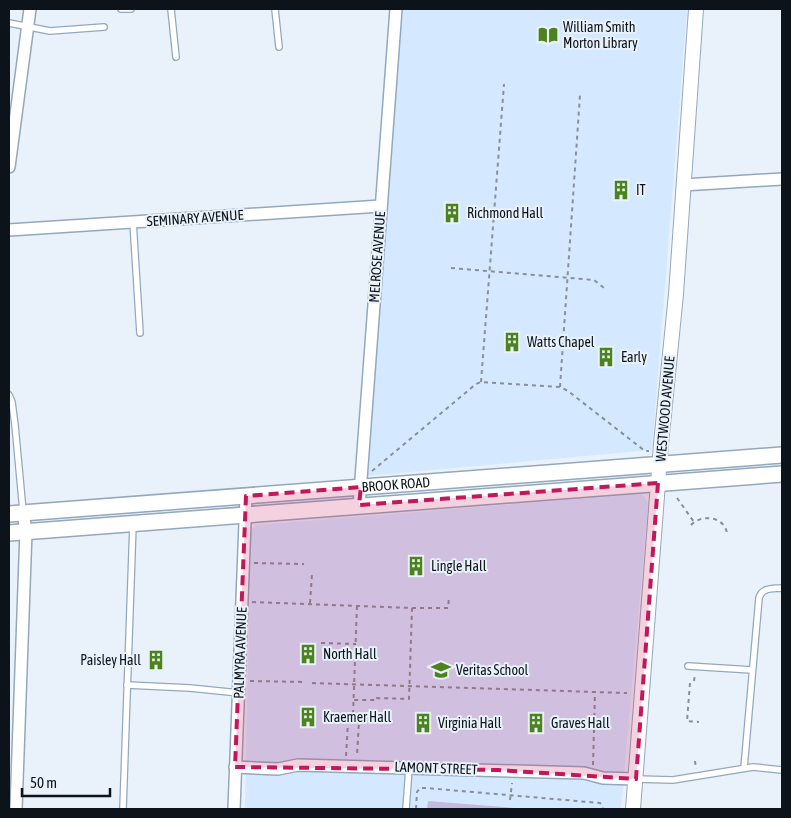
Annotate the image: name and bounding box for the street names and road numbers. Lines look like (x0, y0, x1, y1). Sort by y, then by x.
street label: SEMINARY AVENUE (146, 207, 244, 229)
street label: MELROSE AVENUE (366, 211, 388, 303)
street label: WESTWOOD AVENUE (652, 355, 678, 463)
street label: BROOK ROAD (361, 474, 431, 495)
street label: PALMYRA AVENUE (230, 607, 250, 699)
street label: LAMONT STREET (394, 759, 478, 777)

